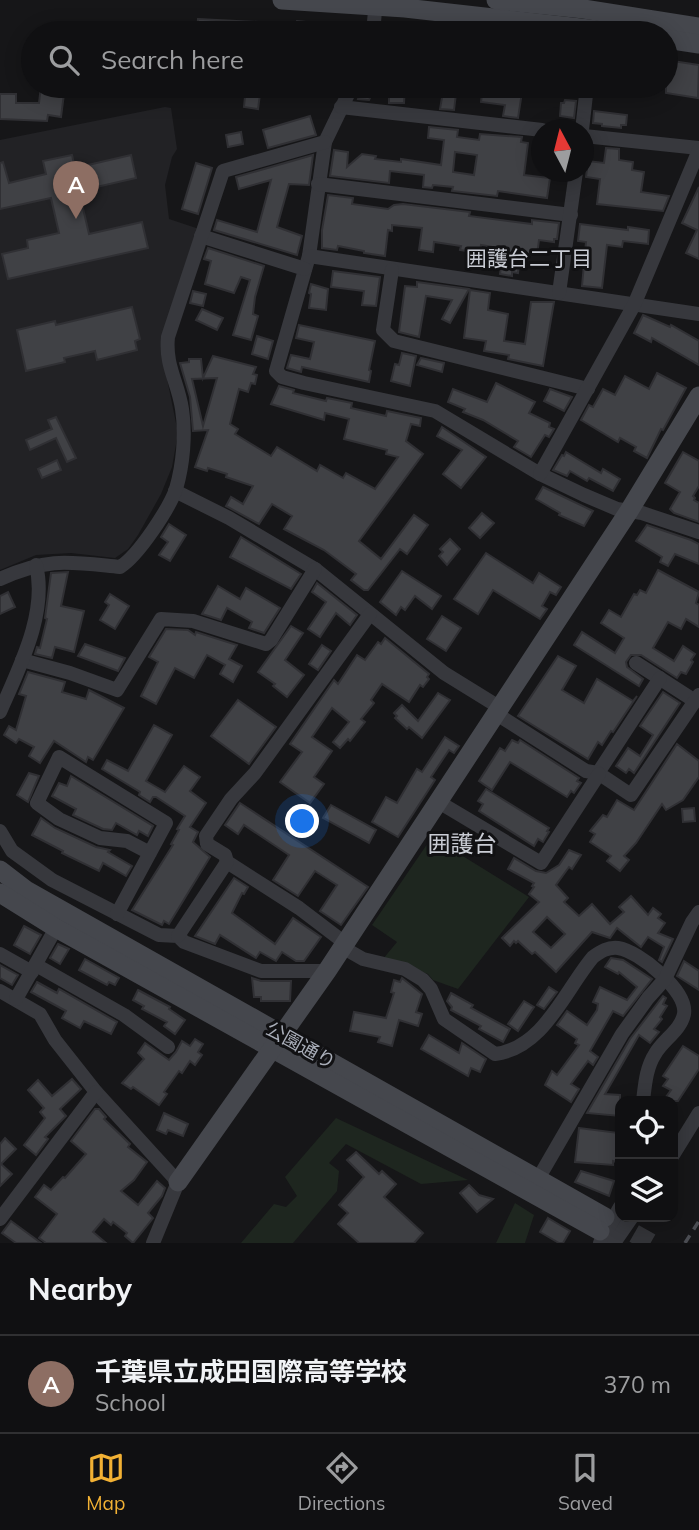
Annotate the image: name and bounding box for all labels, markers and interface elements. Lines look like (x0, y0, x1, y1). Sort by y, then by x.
search box (21, 21, 678, 98)
icon: search (45, 41, 83, 79)
text: Search here (101, 43, 244, 76)
north arrow (531, 119, 594, 182)
pin: A (53, 161, 99, 219)
district label: 囲護台二丁目 (466, 245, 592, 271)
your location (285, 804, 319, 838)
district label: 囲護台 (428, 829, 497, 858)
street label: 公園通り (262, 1016, 340, 1074)
map controls (615, 1096, 678, 1222)
button: locate (615, 1096, 678, 1159)
button: layers (615, 1159, 678, 1222)
text: Nearby (28, 1270, 132, 1308)
text: 千葉県立成田国際高等学校 (95, 1355, 407, 1388)
text: A (42, 1370, 60, 1399)
text: 370 m (603, 1370, 671, 1399)
text: School (95, 1388, 166, 1417)
tab: Map (86, 1449, 125, 1515)
tab: Directions (298, 1449, 386, 1515)
tab: Saved (558, 1449, 613, 1515)

